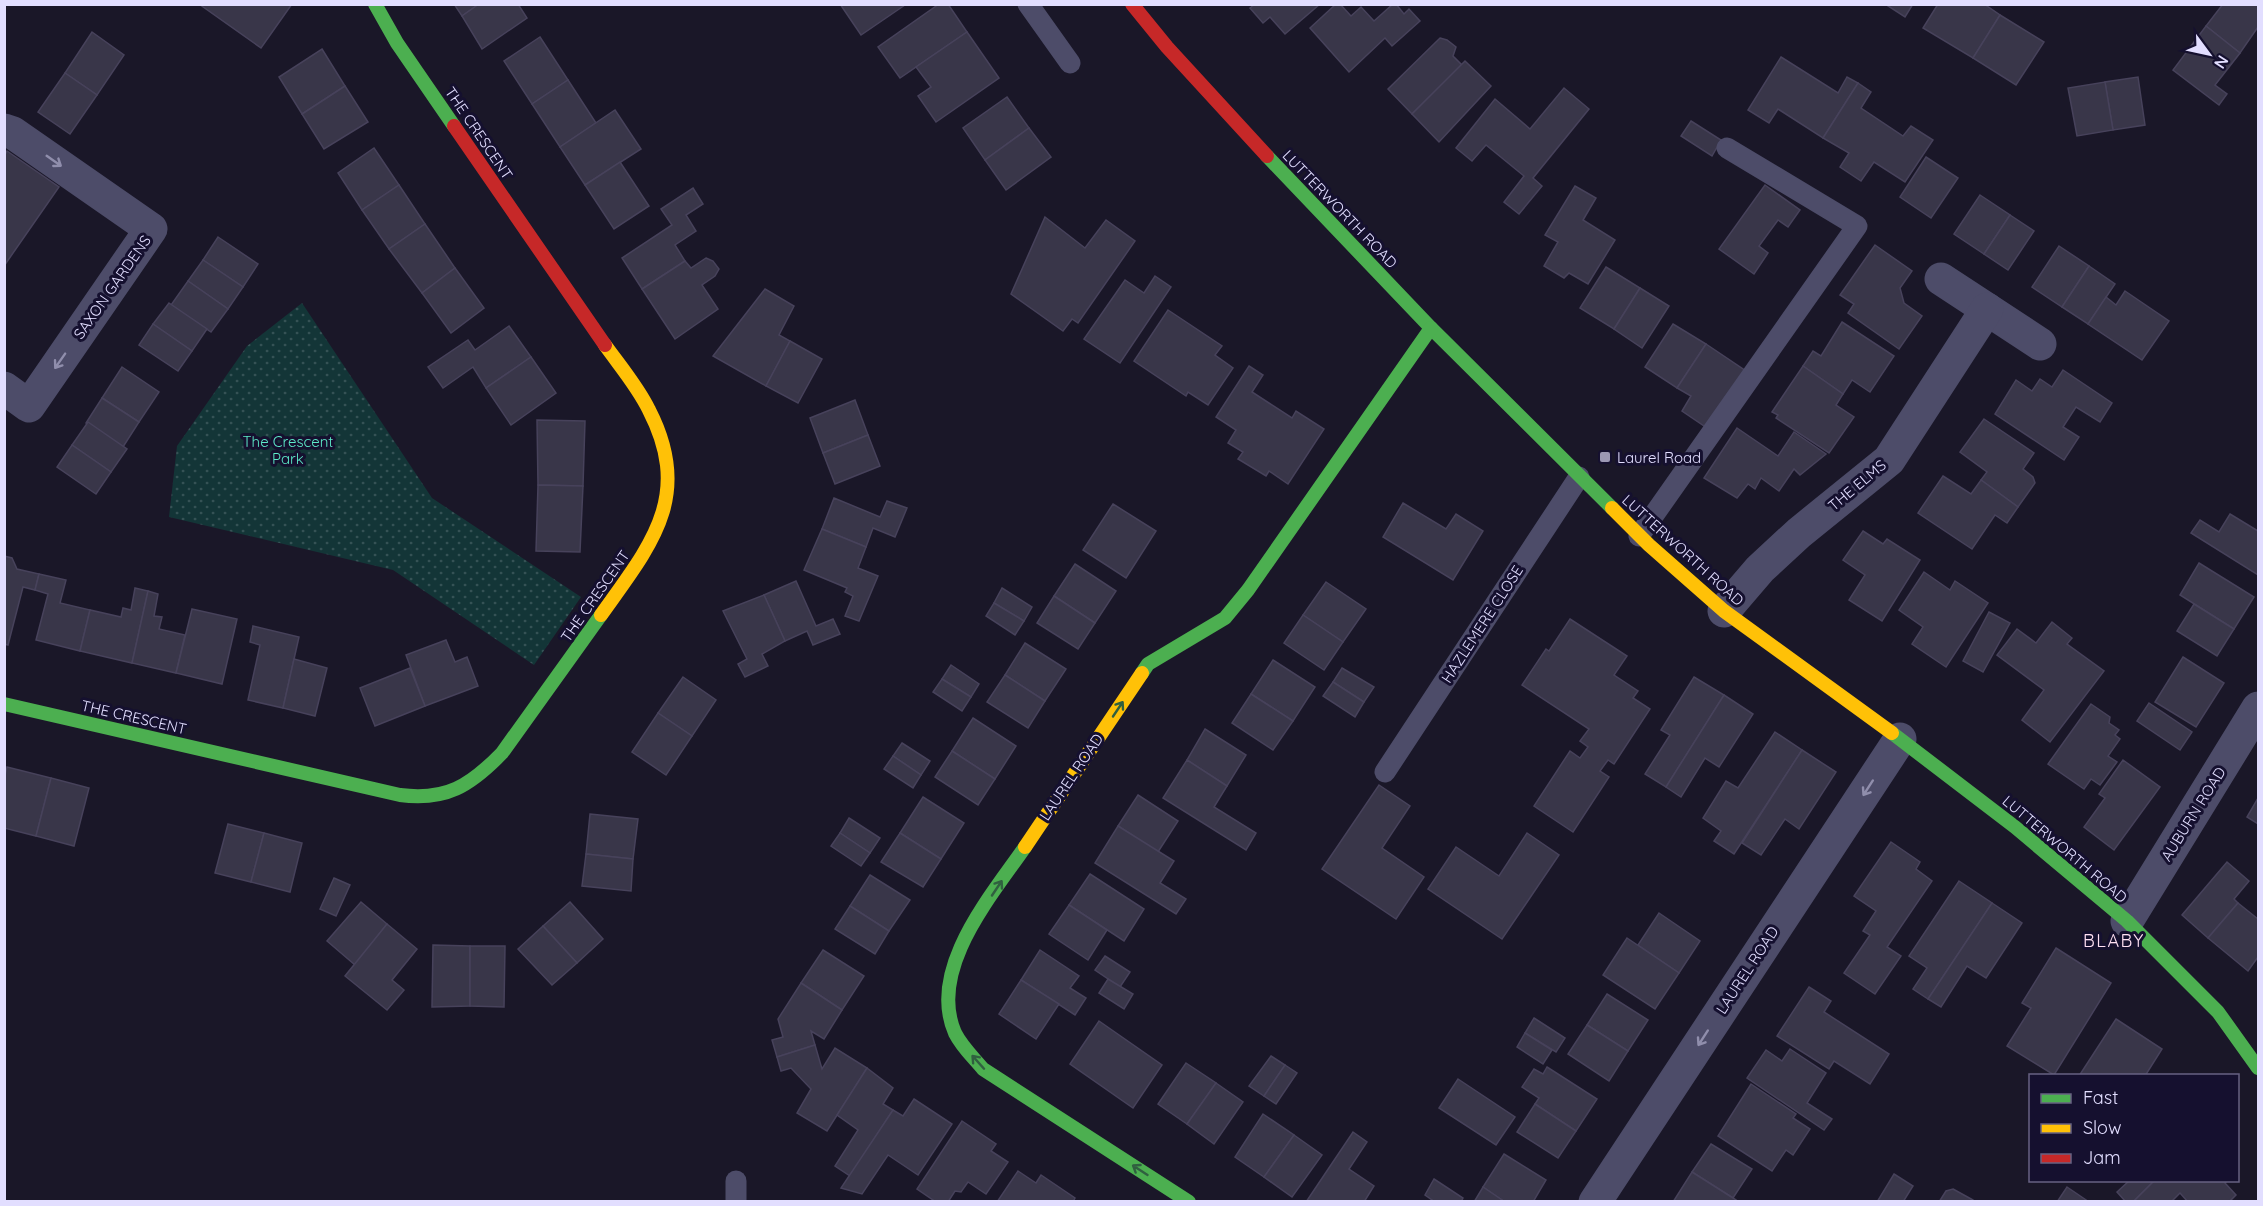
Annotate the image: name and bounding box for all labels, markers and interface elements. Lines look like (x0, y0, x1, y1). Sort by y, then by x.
north arrow (2179, 24, 2239, 84)
text: N (2210, 52, 2233, 73)
street label: THE CRESCENT (441, 83, 517, 183)
street label: LUTTERWORTH ROAD (1279, 146, 1402, 272)
one-way arrow (45, 155, 61, 167)
street label: SAXON GARDENS (69, 232, 155, 342)
one-way arrow (54, 352, 66, 368)
park label: The Crescent Park (243, 432, 333, 468)
place label: Laurel Road (1617, 448, 1701, 467)
marker: Laurel Road (1598, 450, 1612, 464)
street label: THE ELMS (1824, 455, 1890, 515)
street label: LUTTERWORTH ROAD (1618, 490, 1748, 610)
street label: THE CRESCENT (556, 546, 634, 646)
street label: HAZLEMERE CLOSE (1437, 562, 1527, 686)
street label: THE CRESCENT (79, 696, 189, 738)
one-way arrow (1112, 701, 1124, 717)
street label: LAUREL ROAD (1035, 730, 1107, 824)
street label: AUBURN ROAD (2156, 763, 2230, 865)
one-way arrow (1862, 779, 1874, 796)
street label: LUTTERWORTH ROAD (1999, 791, 2131, 907)
one-way arrow (991, 880, 1003, 896)
street label: LAUREL ROAD (1712, 922, 1782, 1017)
district label: BLABY (2083, 929, 2145, 952)
one-way arrow (1696, 1029, 1708, 1046)
one-way arrow (971, 1055, 985, 1070)
legend (2029, 1074, 2239, 1182)
text: Fast (2083, 1086, 2118, 1109)
text: Slow (2083, 1116, 2121, 1139)
text: Jam (2083, 1146, 2121, 1169)
one-way arrow (1132, 1164, 1149, 1176)

